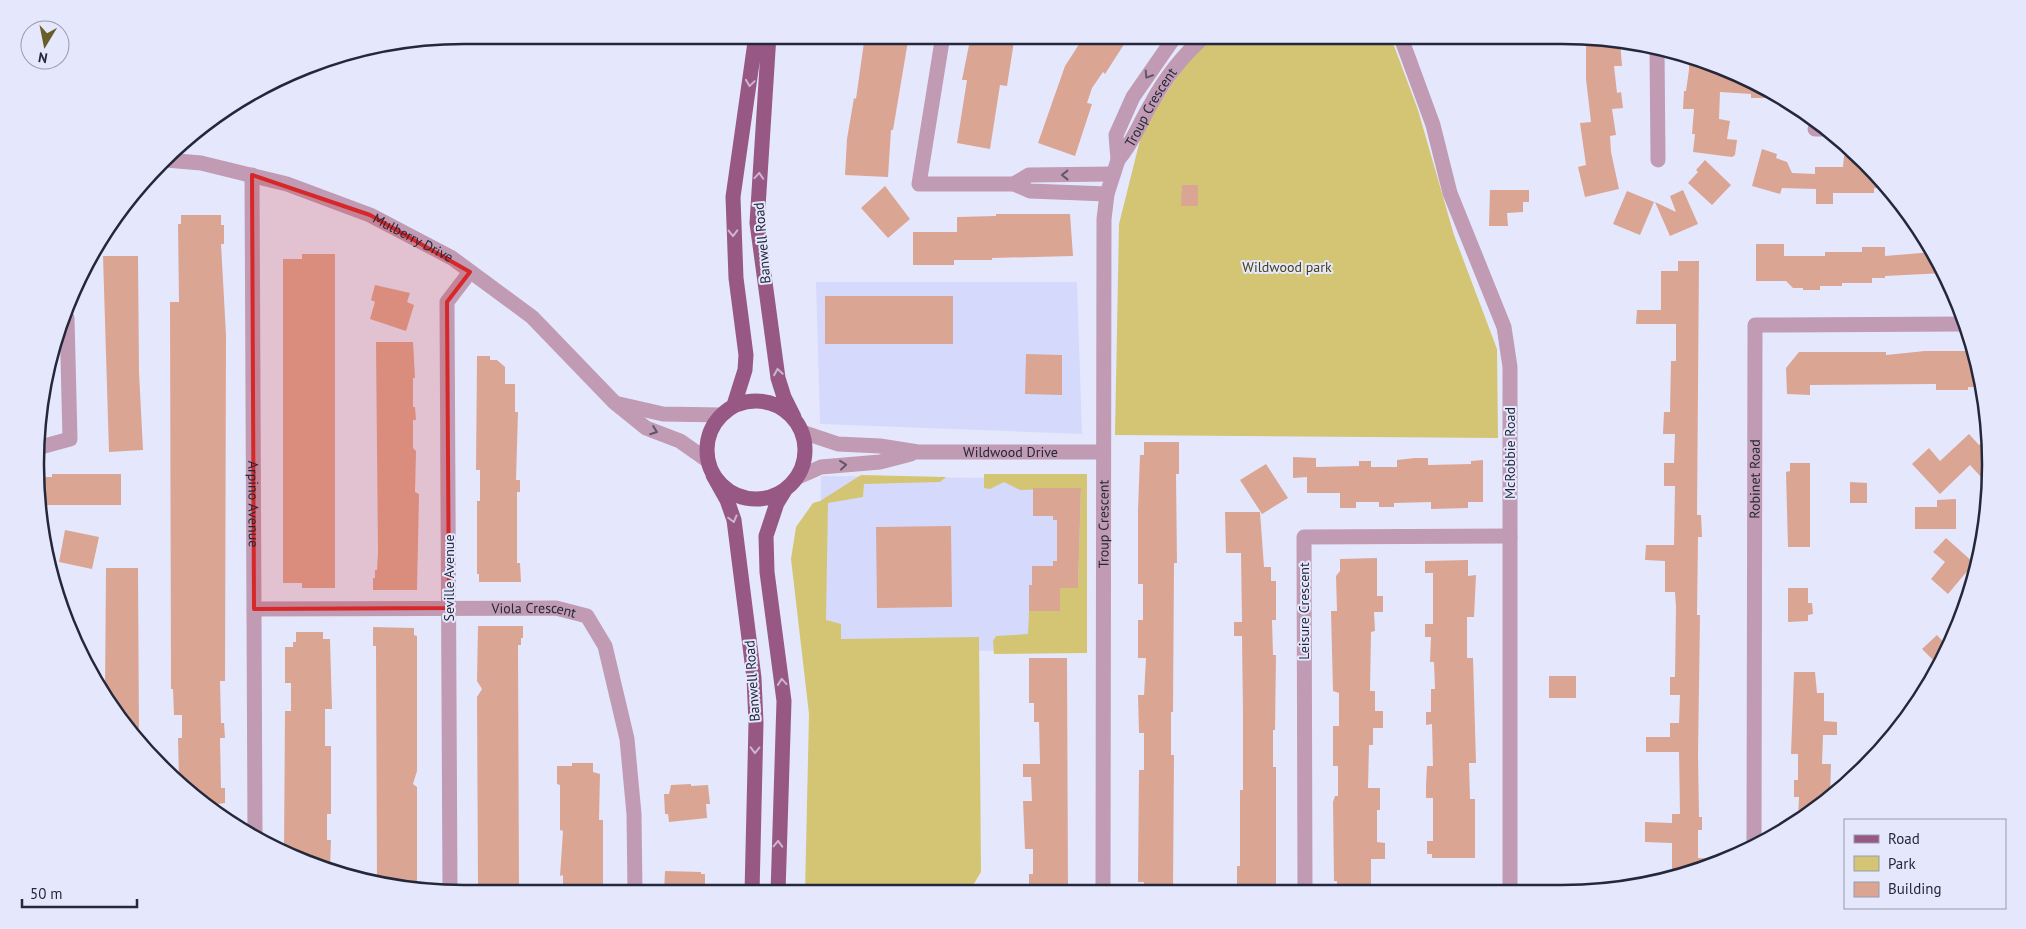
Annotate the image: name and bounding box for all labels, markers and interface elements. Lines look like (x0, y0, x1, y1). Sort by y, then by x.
north arrow (20, 20, 70, 70)
text: N (37, 48, 49, 67)
street label: Troup Crescent (1121, 64, 1181, 150)
one-way arrow (1145, 69, 1154, 78)
one-way arrow (745, 79, 755, 88)
one-way arrow (1060, 170, 1068, 180)
one-way arrow (754, 171, 765, 179)
street label: Banwell Road (749, 202, 775, 284)
street label: Mulberry Drive (370, 209, 456, 266)
one-way arrow (727, 229, 738, 237)
park label: Wildwood park (1242, 258, 1332, 276)
one-way arrow (773, 367, 783, 376)
street label: McRobbie Road (1501, 407, 1519, 499)
one-way arrow (649, 425, 658, 435)
street label: Robinet Road (1746, 439, 1764, 519)
street label: Wildwood Drive (963, 443, 1058, 461)
one-way arrow (839, 459, 847, 470)
street label: Arpino Avenue (244, 461, 263, 547)
street label: Troup Crescent (1094, 479, 1113, 568)
one-way arrow (727, 515, 737, 523)
street label: Seville Avenue (440, 534, 458, 622)
street label: Leisure Crescent (1295, 562, 1313, 660)
street label: Viola Crescent (490, 599, 578, 622)
street label: Banwell Road (740, 640, 764, 722)
one-way arrow (777, 678, 788, 686)
one-way arrow (750, 746, 760, 754)
legend (1844, 819, 2006, 909)
text: Road (1888, 829, 1920, 848)
one-way arrow (772, 840, 783, 848)
text: Park (1888, 854, 1916, 873)
scale bar (22, 876, 138, 908)
text: Building (1888, 879, 1942, 898)
text: 50 m (30, 884, 63, 903)

